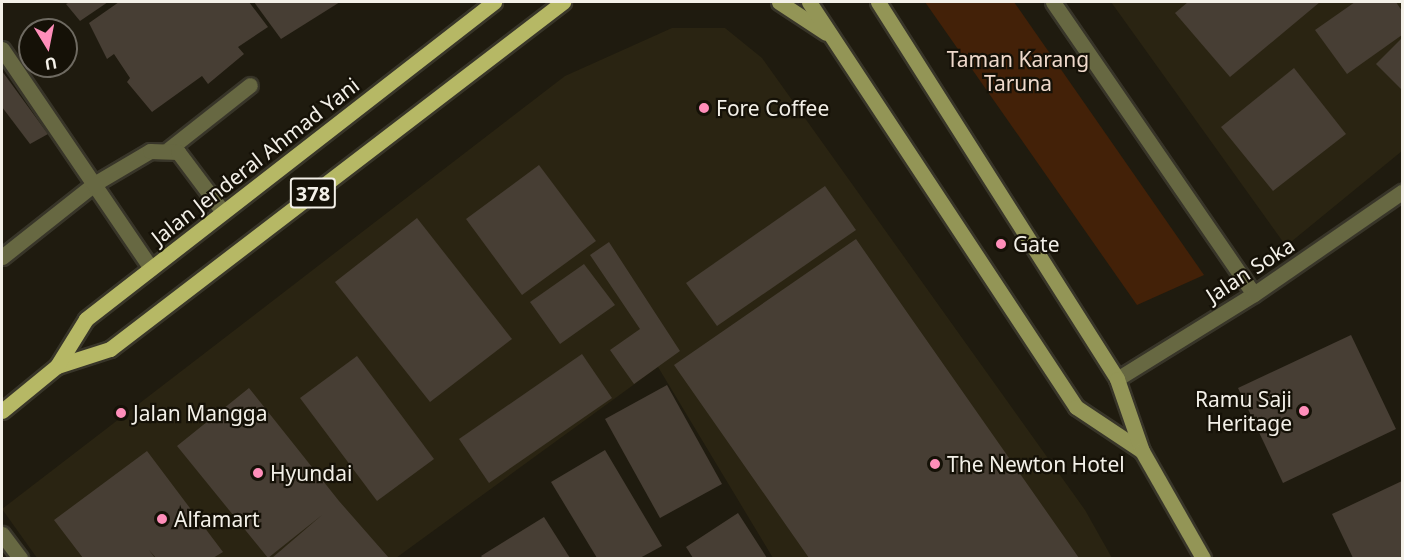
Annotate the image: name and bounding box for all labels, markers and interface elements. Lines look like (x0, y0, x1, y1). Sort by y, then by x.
north arrow (18, 18, 78, 78)
park label: Taman Karang Taruna (947, 46, 1089, 96)
text: U (43, 52, 59, 76)
street label: Jalan Jenderal Ahmad Yani (146, 72, 364, 250)
place label: Fore Coffee (716, 95, 829, 121)
marker: Fore Coffee (697, 101, 711, 115)
road number: 378 (289, 176, 337, 210)
place label: Gate (1013, 231, 1059, 257)
street label: Jalan Soka (1201, 232, 1299, 308)
marker: Gate (994, 237, 1008, 251)
place label: Ramu Saji Heritage (1195, 386, 1292, 436)
place label: Jalan Mangga (133, 400, 268, 426)
marker: Ramu Saji Heritage (1297, 404, 1311, 418)
marker: Jalan Mangga (114, 406, 128, 420)
place label: The Newton Hotel (947, 451, 1125, 477)
marker: The Newton Hotel (928, 457, 942, 471)
place label: Hyundai (270, 460, 352, 486)
marker: Hyundai (251, 466, 265, 480)
place label: Alfamart (174, 506, 260, 532)
marker: Alfamart (155, 512, 169, 526)

